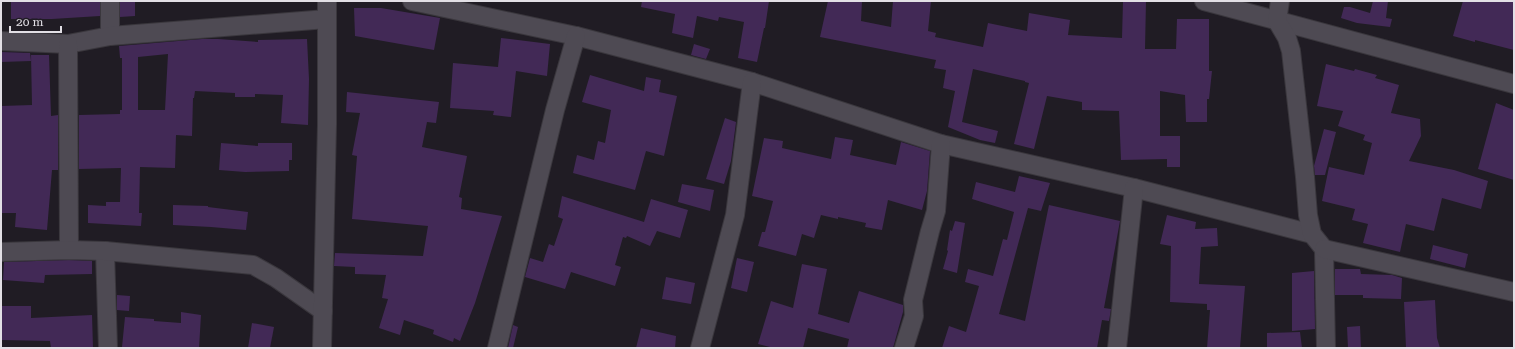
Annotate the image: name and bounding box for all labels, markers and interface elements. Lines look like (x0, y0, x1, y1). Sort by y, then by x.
scale bar (10, 8, 61, 34)
text: 20 m (16, 15, 43, 29)

